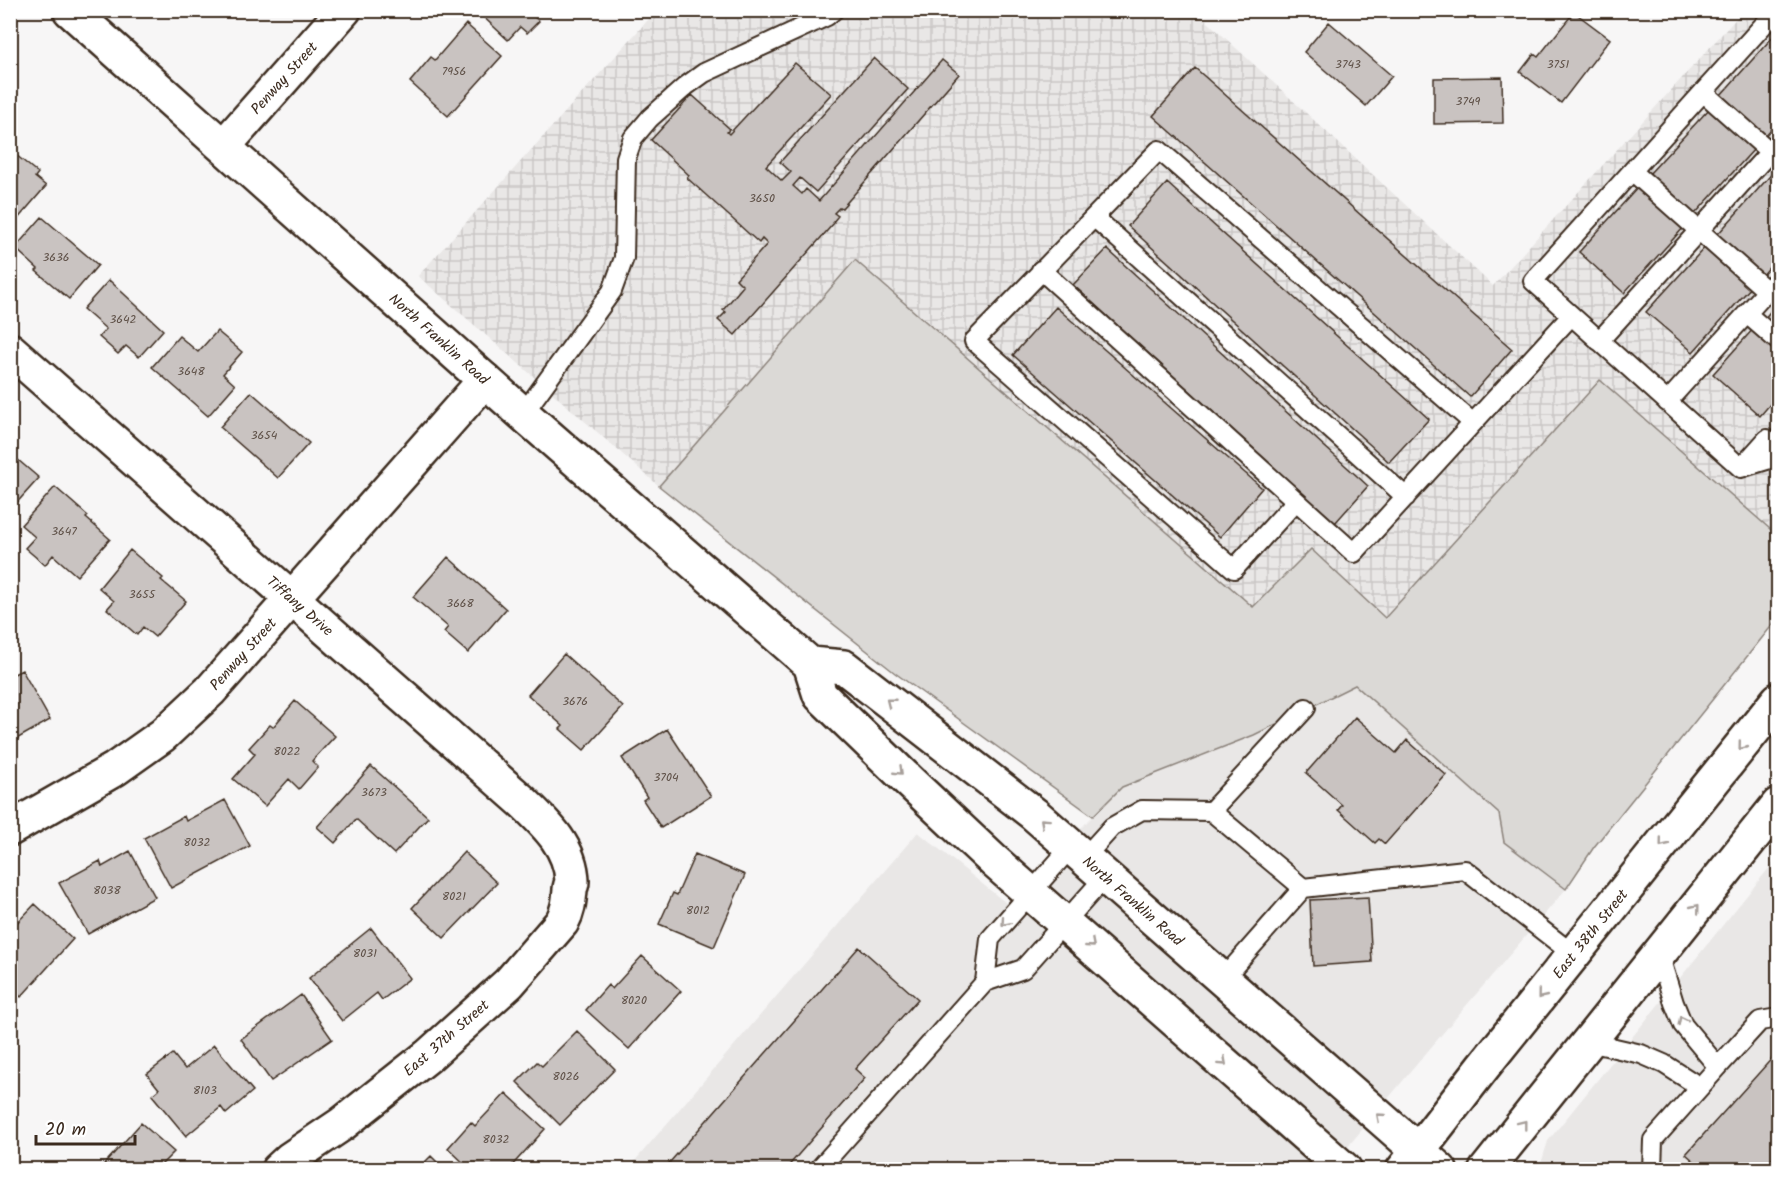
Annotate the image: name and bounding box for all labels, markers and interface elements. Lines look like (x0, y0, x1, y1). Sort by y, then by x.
street label: Penway Street (245, 37, 324, 121)
house number: 3743 (1335, 55, 1361, 74)
house number: 3751 (1547, 55, 1570, 74)
house number: 7956 (442, 62, 466, 81)
house number: 3749 (1456, 92, 1481, 111)
house number: 3650 (749, 189, 775, 208)
house number: 3636 (42, 248, 70, 267)
street label: North Franklin Road (383, 288, 494, 392)
house number: 3642 (109, 310, 137, 329)
house number: 3648 (177, 362, 205, 381)
house number: 3654 (251, 426, 278, 445)
house number: 3647 (51, 522, 77, 541)
street label: Tiffany Drive (260, 571, 338, 643)
house number: 3655 (129, 585, 157, 604)
house number: 3668 (446, 594, 474, 613)
street label: Penway Street (204, 613, 283, 697)
house number: 3676 (562, 692, 588, 711)
one-way arrow (886, 699, 897, 710)
one-way arrow (1738, 739, 1749, 750)
house number: 8022 (273, 742, 301, 761)
one-way arrow (891, 764, 902, 775)
house number: 3704 (654, 768, 679, 787)
house number: 3673 (361, 783, 387, 802)
one-way arrow (1040, 818, 1051, 829)
house number: 8032 (183, 833, 211, 852)
one-way arrow (1660, 836, 1671, 847)
street label: North Franklin Road (1076, 851, 1189, 953)
house number: 8038 (93, 881, 121, 900)
street label: East 38th Street (1547, 884, 1635, 985)
house number: 8021 (442, 887, 466, 906)
house number: 8012 (686, 901, 710, 920)
one-way arrow (1688, 904, 1699, 915)
one-way arrow (1001, 915, 1012, 926)
one-way arrow (1084, 937, 1094, 948)
house number: 8031 (353, 944, 377, 963)
one-way arrow (1537, 988, 1548, 999)
house number: 8020 (621, 991, 647, 1010)
street label: East 37th Street (398, 994, 495, 1083)
one-way arrow (1678, 1016, 1689, 1027)
one-way arrow (1217, 1055, 1227, 1066)
house number: 8026 (553, 1067, 579, 1086)
house number: 8103 (193, 1081, 217, 1100)
scale bar (36, 1108, 135, 1146)
one-way arrow (1376, 1113, 1387, 1124)
text: 20 m (45, 1116, 86, 1145)
one-way arrow (1515, 1120, 1526, 1131)
house number: 8032 (482, 1130, 510, 1149)

